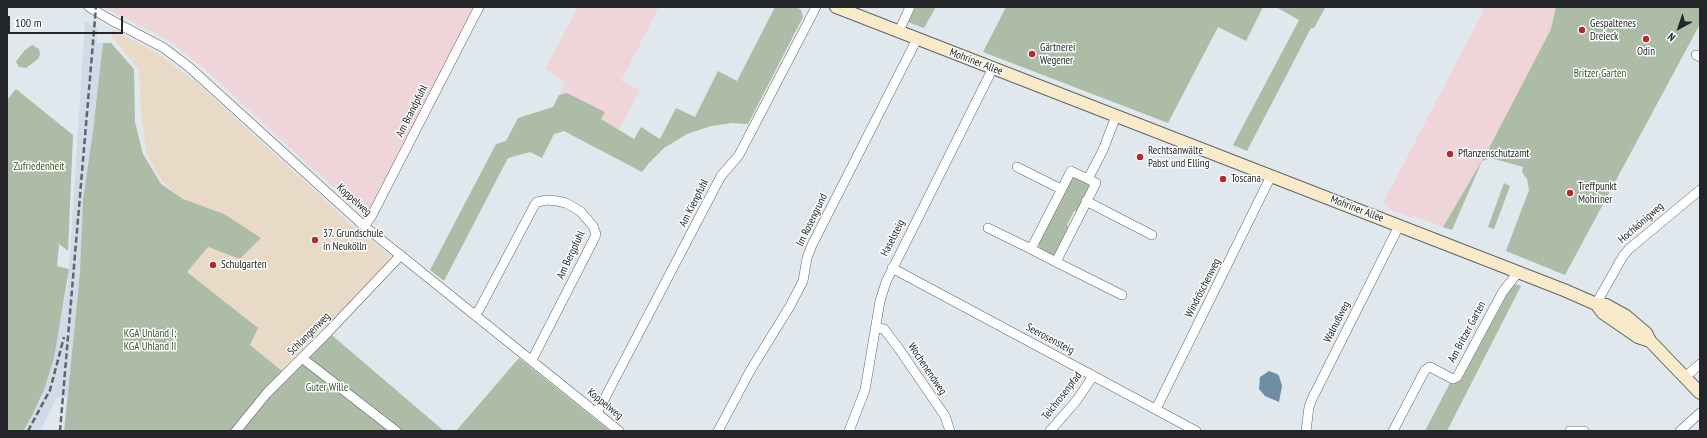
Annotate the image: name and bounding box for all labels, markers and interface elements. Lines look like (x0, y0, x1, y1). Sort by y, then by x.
scale bar (10, 8, 125, 34)
north arrow (1659, 8, 1699, 48)
text: 100 m (15, 15, 42, 30)
place label: Gespaltenes Dreieck (1590, 17, 1636, 43)
marker: Gespaltenes Dreieck (1577, 25, 1587, 35)
text: N (1665, 30, 1678, 44)
marker: Odin (1641, 34, 1651, 44)
place label: Gärtnerei Wegener (1040, 41, 1075, 67)
place label: Odin (1637, 45, 1655, 59)
street label: Mohriner Allee (947, 46, 1005, 78)
marker: Gärtnerei Wegener (1027, 49, 1037, 59)
park label: Britzer Garten (1574, 67, 1626, 81)
street label: Am Brandpfuhl (393, 83, 431, 139)
place label: Rechtsanwälte Pabst und Elling (1148, 144, 1209, 170)
place label: Pflanzenschutzamt (1458, 147, 1529, 161)
marker: Pflanzenschutzamt (1445, 149, 1455, 159)
marker: Rechtsanwälte Pabst und Elling (1135, 152, 1145, 162)
park label: Zufriedenheit (13, 160, 65, 174)
place label: Toscana (1231, 172, 1261, 186)
marker: Toscana (1218, 174, 1228, 184)
street label: Am Kienpfuhl (676, 177, 712, 229)
place label: Treffpunkt Mohriner (1578, 180, 1617, 206)
street label: Koppelweg (334, 181, 374, 219)
marker: Treffpunkt Mohriner (1565, 188, 1575, 198)
street label: Im Rosengrund (794, 192, 830, 248)
street label: Mohriner Allee (1328, 193, 1386, 225)
street label: Hochkönigweg (1616, 200, 1666, 246)
street label: Haselsteig (878, 217, 908, 259)
place label: 37. Grundschule in Neukölln (323, 227, 383, 253)
street label: Am Bergpfuhl (554, 229, 588, 281)
marker: 37. Grundschule in Neukölln (310, 235, 320, 245)
street label: Windröschenweg (1182, 256, 1224, 320)
place label: Schulgarten (221, 258, 267, 272)
marker: Schulgarten (208, 260, 218, 270)
street label: Walnußweg (1321, 299, 1353, 345)
street label: Am Britzer Garten (1445, 299, 1489, 365)
street label: Schlangenweg (285, 310, 333, 358)
street label: Seerosensteig (1024, 321, 1076, 357)
park label: KGA Unland I; KGA Uhland II (124, 327, 176, 353)
street label: Wochenendweg (905, 341, 949, 397)
street label: Teichrosenpfad (1039, 369, 1085, 423)
park label: Guter Wille (306, 381, 348, 395)
street label: Koppelweg (585, 386, 625, 422)

